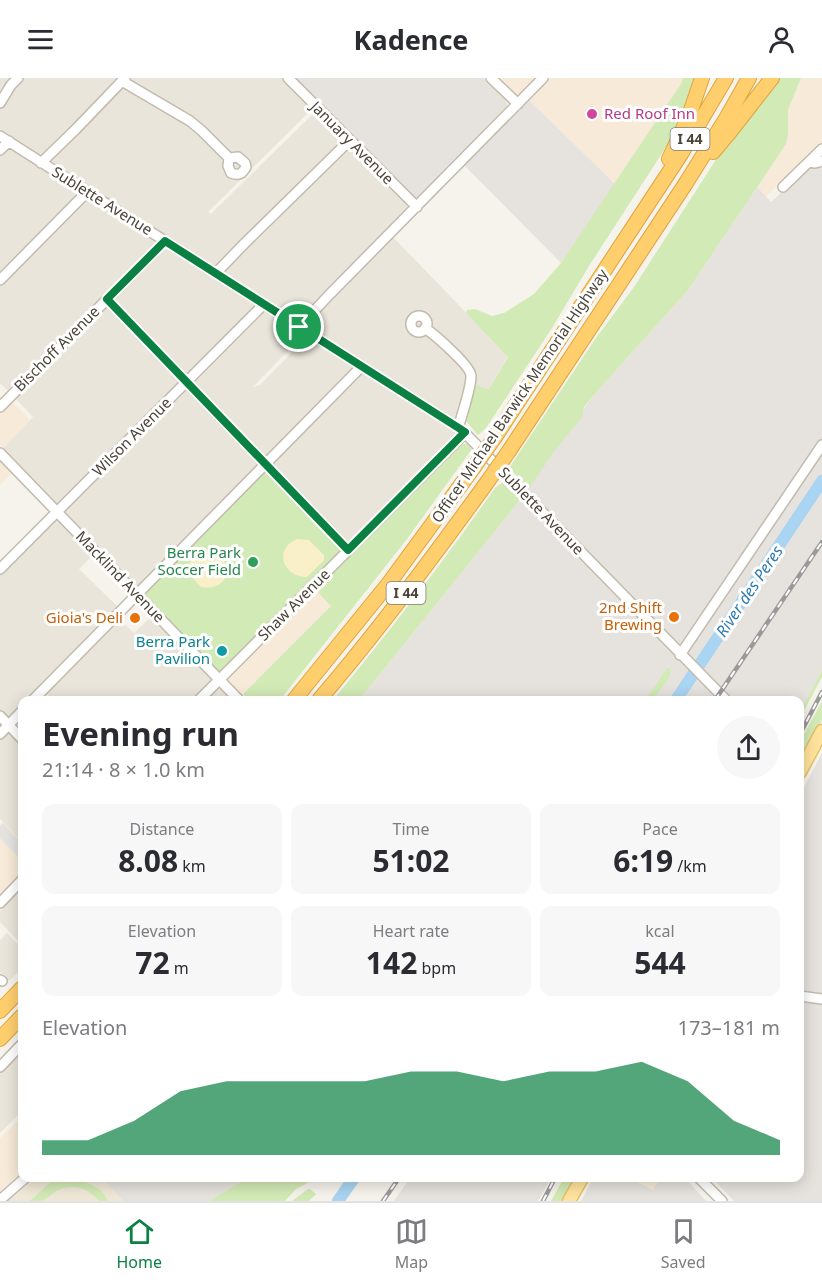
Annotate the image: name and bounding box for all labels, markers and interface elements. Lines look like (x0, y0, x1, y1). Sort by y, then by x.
text: Kadence (354, 21, 468, 58)
icon: menu (24, 23, 57, 56)
icon: person (765, 23, 798, 56)
street label: January Avenue (305, 95, 399, 188)
place label: Red Roof Inn (604, 103, 695, 123)
marker: Red Roof Inn (585, 107, 599, 121)
road number: I 44 (670, 128, 710, 150)
street label: Sublette Avenue (49, 161, 157, 239)
street label: Officer Michael Barwick Memorial Highway (426, 264, 612, 526)
street label: Bischoff Avenue (9, 301, 103, 395)
pin (273, 301, 324, 352)
icon: arrive (282, 310, 315, 343)
street label: Wilson Avenue (88, 393, 175, 480)
street label: Sublette Avenue (495, 462, 589, 559)
street label: Macklind Avenue (72, 526, 170, 626)
water label: River des Peres (710, 541, 788, 641)
place label: Berra Park Soccer Field (158, 542, 241, 579)
marker: Berra Park Soccer Field (246, 555, 260, 569)
street label: Shaw Avenue (253, 564, 334, 645)
road number: I 44 (386, 582, 426, 604)
place label: 2nd Shift Brewing (599, 597, 663, 634)
place label: Gioia's Deli (46, 607, 123, 627)
marker: 2nd Shift Brewing (667, 610, 681, 624)
marker: Gioia's Deli (128, 611, 142, 625)
place label: Berra Park Pavilion (136, 631, 210, 668)
marker: Berra Park Pavilion (215, 644, 229, 658)
text: Evening run (42, 711, 239, 756)
button: share (717, 716, 780, 779)
text: 21:14 · 8 × 1.0 km (42, 756, 205, 783)
text: Distance (130, 818, 194, 840)
text: Time (392, 818, 430, 840)
text: Pace (642, 818, 678, 840)
text: 8.08 (118, 840, 178, 881)
text: 51:02 (372, 840, 450, 881)
text: 6:19 (613, 840, 673, 881)
text: km (178, 855, 206, 877)
text: /km (673, 855, 707, 877)
text: Elevation (128, 920, 196, 942)
text: Heart rate (373, 920, 449, 942)
text: kcal (645, 920, 675, 942)
text: 72 (135, 942, 170, 983)
text: 142 (366, 942, 417, 983)
text: 544 (634, 942, 686, 983)
text: m (170, 957, 189, 979)
text: bpm (417, 957, 456, 979)
text: Elevation (42, 1014, 127, 1041)
text: 173–181 m (677, 1014, 780, 1041)
tab: Home (116, 1215, 162, 1273)
tab: Map (395, 1215, 428, 1273)
tab: Saved (661, 1215, 706, 1273)

